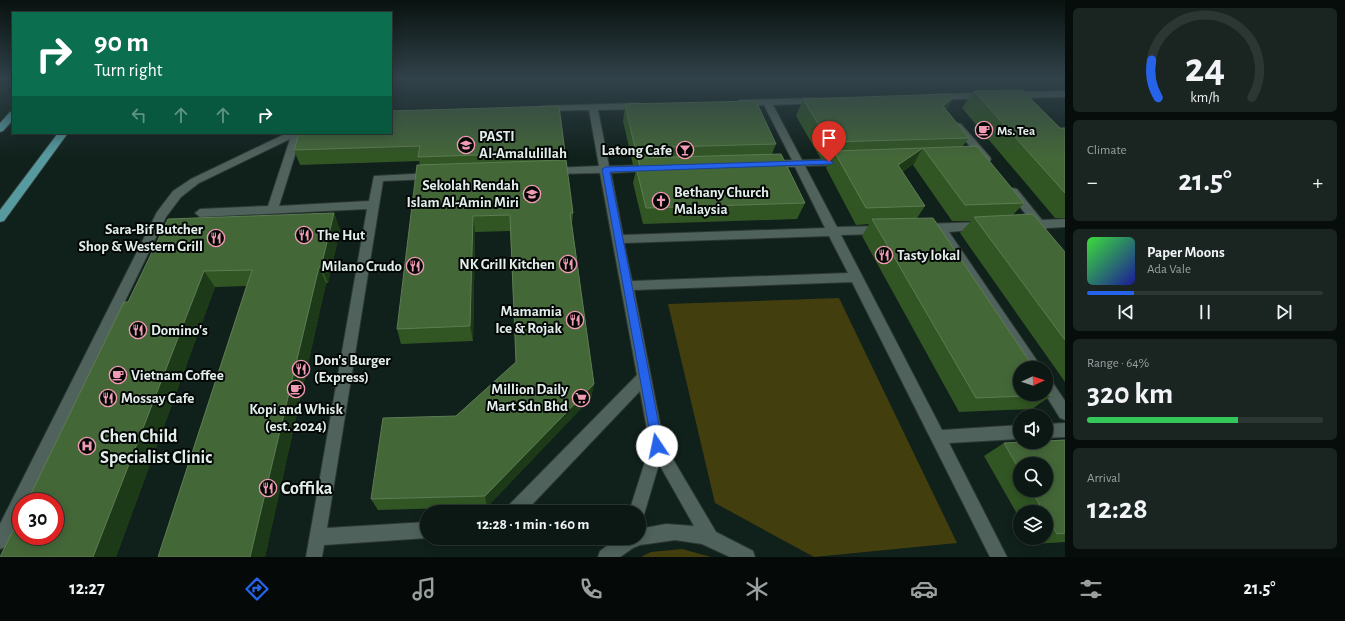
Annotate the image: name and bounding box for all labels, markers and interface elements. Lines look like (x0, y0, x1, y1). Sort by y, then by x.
icon: right (28, 28, 80, 80)
text: 90 m (94, 29, 149, 57)
text: 24 (1185, 48, 1225, 89)
text: Turn right (94, 62, 163, 80)
text: km/h (1190, 91, 1220, 105)
icon: left (128, 104, 150, 126)
icon: ahead (170, 104, 192, 126)
icon: ahead (212, 104, 234, 126)
icon: right (254, 104, 276, 126)
cafe icon: Ms. Tea (974, 120, 994, 140)
pin (812, 121, 846, 162)
place label: Ms. Tea (997, 125, 1035, 138)
icon: arrive (818, 127, 840, 149)
place label: PASTI Al-Amalulillah (479, 129, 567, 161)
school or university icon: PASTI Al-Amalulillah (456, 135, 476, 155)
bar icon: Latong Cafe (675, 140, 695, 160)
place label: Latong Cafe (602, 143, 672, 158)
text: Climate (1087, 144, 1126, 157)
text: 21.5° (1178, 166, 1232, 196)
text: − (1087, 171, 1098, 193)
text: + (1312, 171, 1323, 193)
place label: Sekolah Rendah Islam Al-Amin Miri (406, 178, 519, 210)
school or university icon: Sekolah Rendah Islam Al-Amin Miri (522, 184, 542, 204)
place label: Bethany Church Malaysia (674, 185, 769, 217)
church icon: Bethany Church Malaysia (651, 191, 671, 211)
place label: Sara-Bif Butcher Shop & Western Grill (78, 222, 204, 254)
restaurant icon: The Hut (294, 225, 314, 245)
restaurant icon: Sara-Bif Butcher Shop & Western Grill (206, 228, 226, 248)
place label: The Hut (317, 228, 365, 243)
restaurant icon: Tasty lokal (874, 245, 894, 265)
text: Paper Moons (1147, 245, 1225, 260)
place label: Tasty lokal (897, 248, 960, 263)
restaurant icon: NK Grill Kitchen (558, 254, 578, 274)
restaurant icon: Milano Crudo (405, 256, 425, 276)
place label: NK Grill Kitchen (459, 257, 555, 272)
place label: Milano Crudo (322, 259, 402, 274)
text: Ada Vale (1147, 263, 1191, 276)
icon: previous (1115, 301, 1137, 323)
icon: pause (1194, 301, 1216, 323)
icon: next (1273, 301, 1295, 323)
place label: Mamamia Ice & Rojak (495, 304, 563, 336)
restaurant icon: Mamamia Ice & Rojak (565, 310, 585, 330)
restaurant icon: Domino's (128, 320, 148, 340)
place label: Domino's (151, 323, 208, 338)
place label: Don's Burger (Express) (314, 353, 391, 385)
text: Range · 64% (1087, 357, 1149, 370)
restaurant icon: Don's Burger (Express) (291, 359, 311, 379)
north arrow (1013, 361, 1053, 401)
map controls (1013, 361, 1053, 545)
cafe icon: Vietnam Coffee (108, 365, 128, 385)
place label: Vietnam Coffee (131, 368, 224, 383)
cafe icon: Kopi and Whisk (est. 2024) (286, 379, 306, 399)
text: 320 km (1087, 379, 1173, 409)
place label: Million Daily Mart Sdn Bhd (487, 382, 568, 414)
restaurant icon: Mossay Cafe (98, 388, 118, 408)
supermarket icon: Million Daily Mart Sdn Bhd (571, 388, 591, 408)
place label: Mossay Cafe (121, 391, 194, 406)
place label: Kopi and Whisk (est. 2024) (249, 402, 343, 434)
button: sound (1013, 409, 1053, 449)
position arrow (636, 425, 678, 467)
place label: Chen Child Specialist Clinic (100, 428, 212, 467)
hospital icon: Chen Child Specialist Clinic (77, 436, 97, 456)
button: search (1013, 457, 1053, 497)
text: Arrival (1087, 472, 1120, 485)
restaurant icon: Coffika (258, 478, 278, 498)
place label: Coffika (281, 480, 333, 498)
speed limit sign: 30 (12, 493, 64, 545)
text: 12:28 (1087, 494, 1148, 524)
button: layers (1013, 505, 1053, 545)
text: 12:28 · 1 min · 160 m (477, 517, 589, 532)
icon: directions (243, 575, 271, 603)
icon: music (410, 575, 438, 603)
icon: phone (577, 575, 605, 603)
icon: climate (743, 575, 771, 603)
icon: car (910, 575, 938, 603)
icon: filters (1077, 575, 1105, 603)
text: 12:27 (69, 580, 105, 598)
text: 21.5° (1244, 580, 1276, 598)

